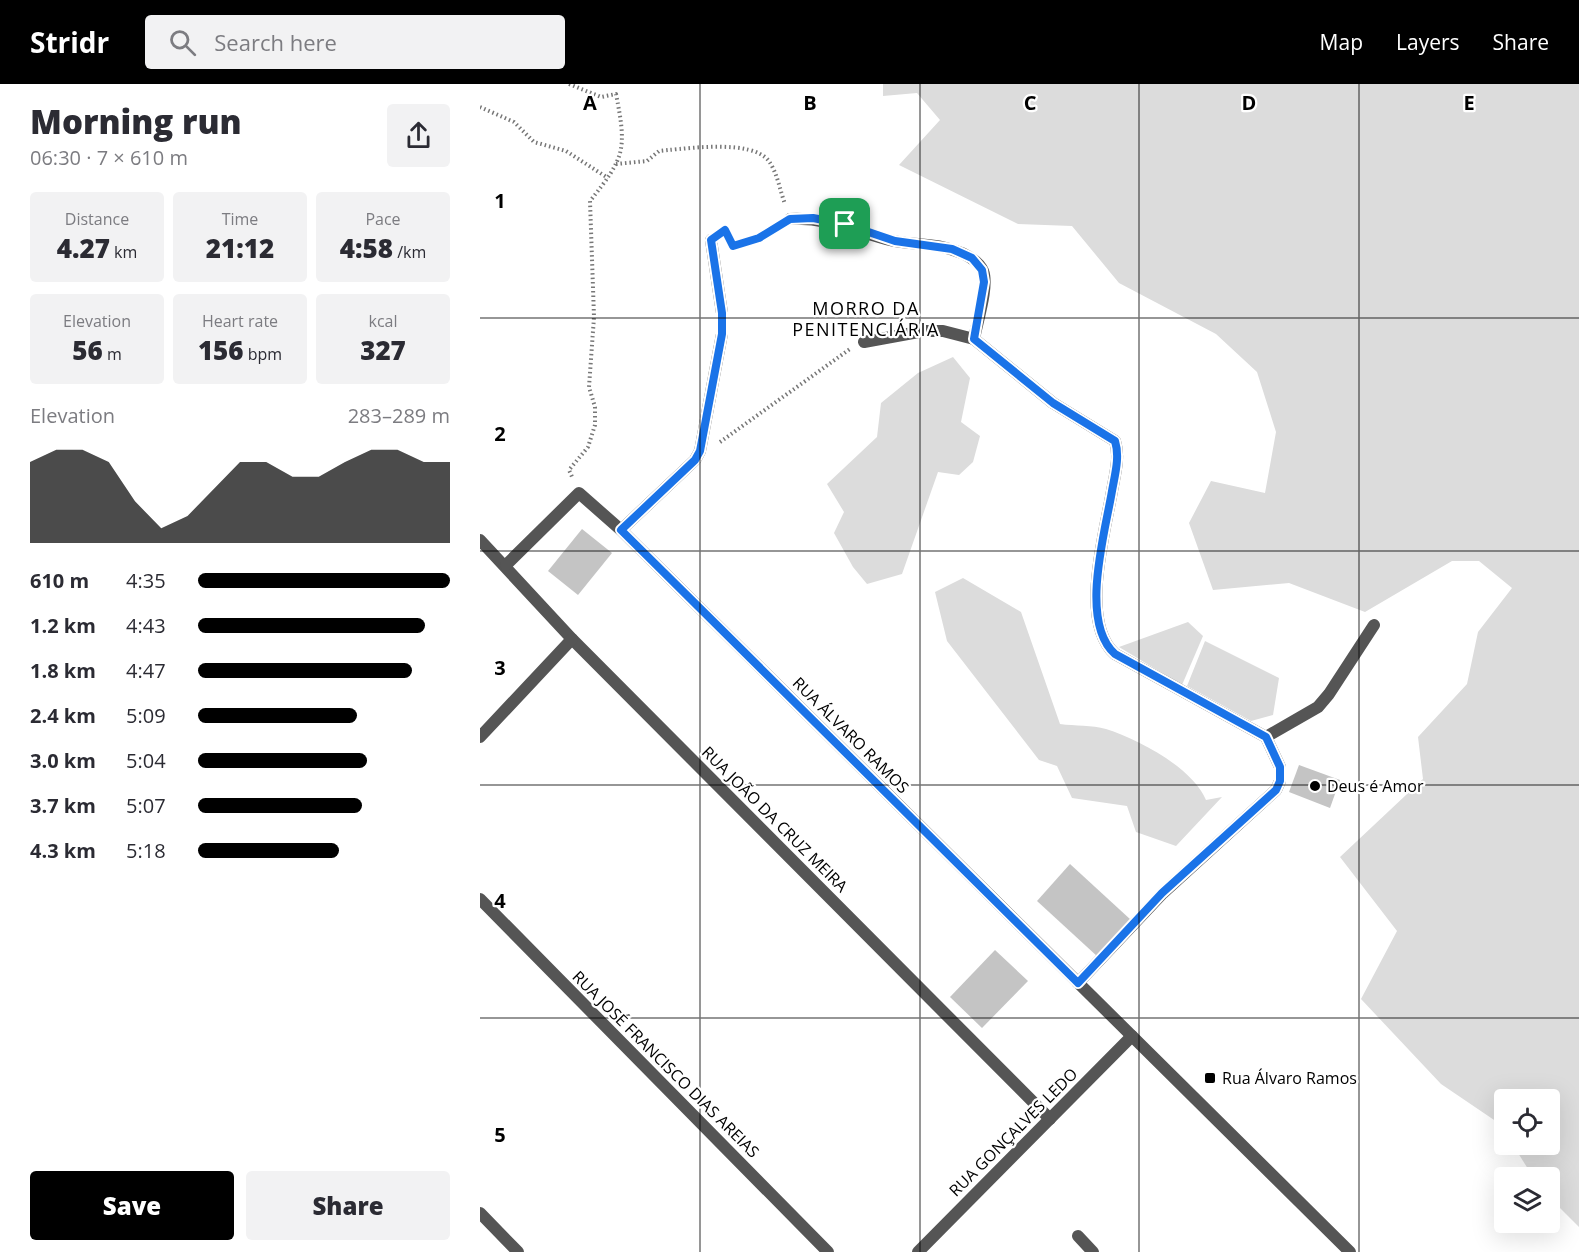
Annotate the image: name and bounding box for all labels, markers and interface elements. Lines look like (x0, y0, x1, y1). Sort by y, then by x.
search box (145, 15, 565, 69)
text: Stridr (30, 23, 109, 61)
icon: search (166, 26, 199, 59)
text: Search here (214, 27, 337, 57)
text: Map (1320, 28, 1363, 56)
text: Layers (1396, 28, 1460, 56)
text: Share (1493, 28, 1549, 56)
text: A (583, 89, 597, 116)
text: B (803, 89, 817, 116)
text: C (1024, 89, 1037, 116)
text: D (1242, 89, 1256, 116)
text: E (1463, 89, 1475, 116)
text: Morning run (30, 99, 242, 144)
button: share (387, 104, 450, 167)
text: 06:30 · 7 × 610 m (30, 144, 188, 171)
text: 1 (494, 187, 506, 214)
pin (819, 198, 870, 249)
icon: arrive (828, 207, 861, 240)
text: Distance (65, 208, 129, 230)
text: Time (222, 208, 258, 230)
text: Pace (365, 208, 401, 230)
text: 4.27 (57, 230, 110, 266)
text: 21:12 (206, 230, 274, 266)
text: 4:58 (340, 230, 393, 266)
text: km (110, 241, 137, 263)
text: /km (393, 241, 426, 263)
district label: MORRO DA PENITENCIÁRIA (792, 296, 940, 341)
text: Elevation (63, 310, 131, 332)
text: Heart rate (202, 310, 278, 332)
text: kcal (369, 310, 398, 332)
text: 56 (72, 332, 103, 368)
text: 156 (198, 332, 244, 368)
text: 327 (360, 332, 406, 368)
text: m (103, 343, 122, 365)
text: bpm (244, 343, 282, 365)
text: Elevation (30, 402, 115, 429)
text: 283–289 m (348, 402, 450, 429)
text: 2 (494, 420, 506, 447)
text: 610 m (30, 567, 89, 594)
text: 4:35 (126, 567, 166, 594)
text: 1.2 km (30, 612, 96, 639)
text: 4:43 (126, 612, 166, 639)
text: 3 (494, 654, 506, 681)
text: 1.8 km (30, 657, 96, 684)
text: 4:47 (126, 657, 166, 684)
street label: RUA ÁLVARO RAMOS (788, 672, 914, 798)
text: 2.4 km (30, 702, 96, 729)
text: 5:09 (126, 702, 166, 729)
street label: RUA JOÃO DA CRUZ MEIRA (697, 741, 853, 897)
text: 3.0 km (30, 747, 96, 774)
text: 5:04 (126, 747, 166, 774)
place label: Deus é Amor (1327, 775, 1424, 797)
marker: Deus é Amor (1308, 779, 1322, 793)
text: 3.7 km (30, 792, 96, 819)
text: 5:07 (126, 792, 166, 819)
text: 4.3 km (30, 837, 96, 864)
text: 5:18 (126, 837, 166, 864)
text: 4 (494, 887, 506, 914)
street label: RUA JOSÉ FRANCISCO DIAS AREIAS (568, 966, 764, 1162)
street label: RUA GONÇALVES LEDO (944, 1063, 1082, 1201)
place label: Rua Álvaro Ramos (1222, 1067, 1357, 1089)
marker: Rua Álvaro Ramos (1203, 1071, 1217, 1085)
map controls (1494, 1089, 1560, 1233)
button: locate (1494, 1089, 1560, 1155)
text: 5 (494, 1121, 506, 1148)
button: layers (1494, 1167, 1560, 1233)
button: Save (30, 1171, 234, 1240)
button: Share (246, 1171, 450, 1240)

